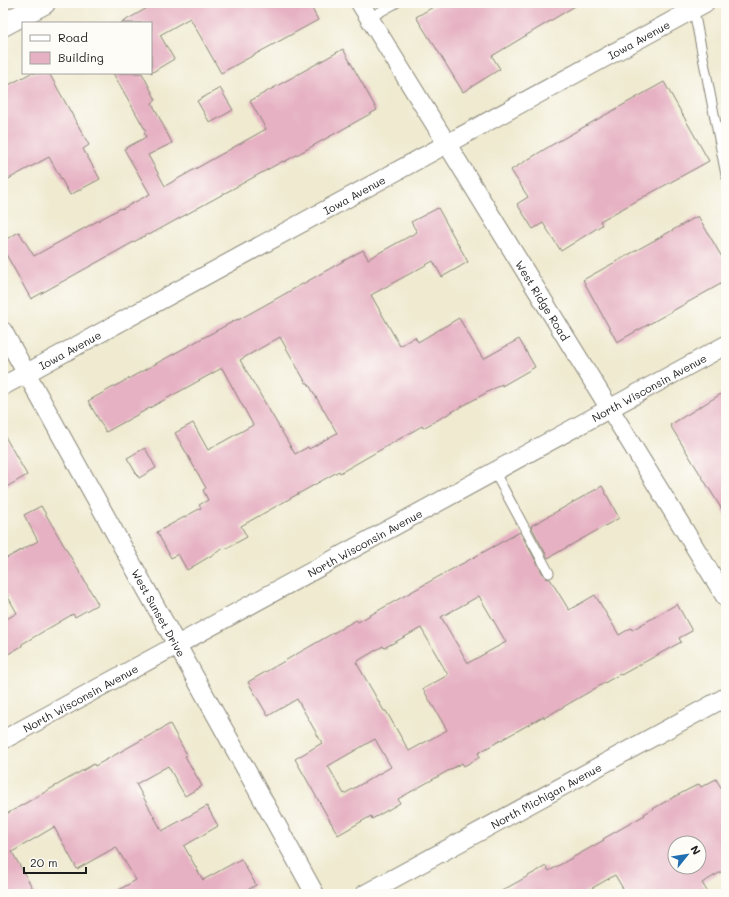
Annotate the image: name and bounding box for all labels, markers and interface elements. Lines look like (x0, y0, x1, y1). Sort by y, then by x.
street label: Iowa Avenue (605, 16, 672, 62)
legend (22, 22, 152, 74)
text: Road (58, 29, 88, 45)
text: Building (58, 49, 104, 65)
street label: Iowa Avenue (321, 171, 388, 217)
street label: West Ridge Road (513, 257, 573, 343)
street label: Iowa Avenue (36, 327, 103, 373)
street label: North Wisconsin Avenue (589, 350, 709, 425)
street label: North Wisconsin Avenue (304, 505, 425, 580)
street label: West Sunset Drive (129, 566, 190, 659)
street label: North Wisconsin Avenue (20, 660, 140, 735)
street label: North Michigan Avenue (488, 759, 604, 832)
north arrow (667, 835, 707, 875)
text: N (688, 842, 705, 857)
scale bar (24, 849, 86, 875)
text: 20 m (30, 854, 58, 870)

